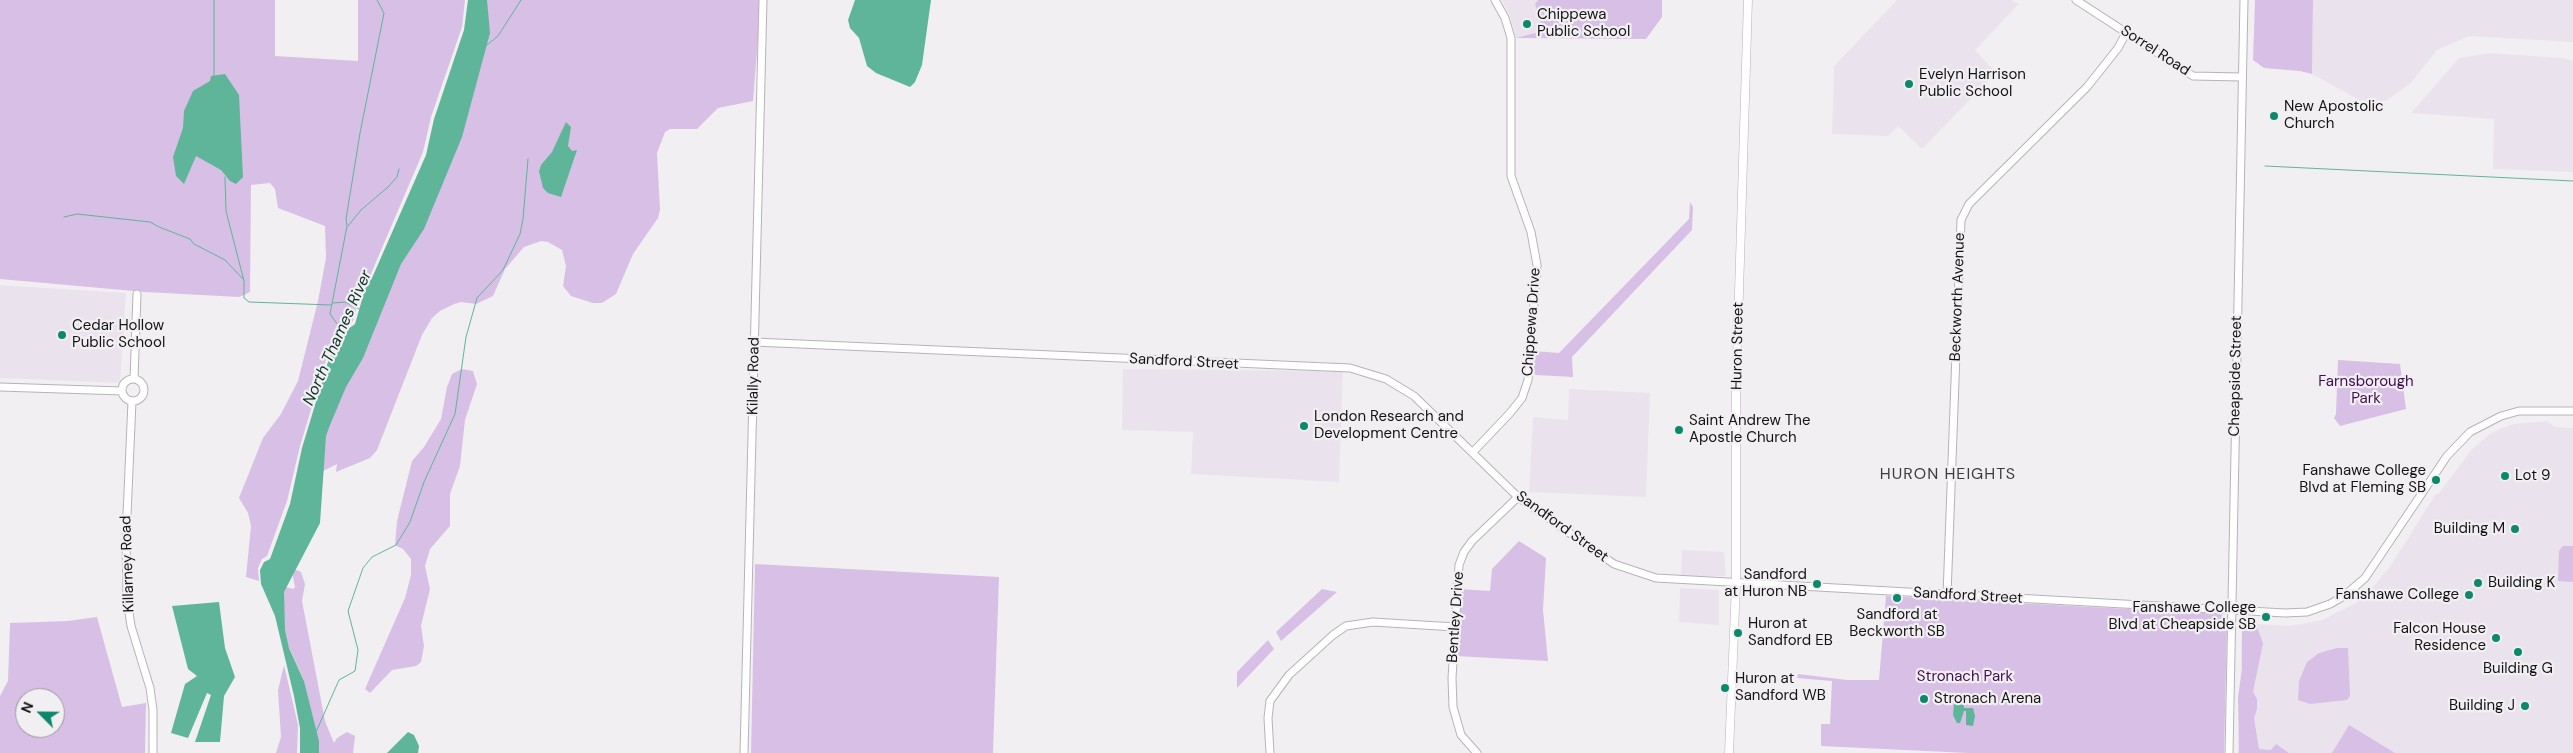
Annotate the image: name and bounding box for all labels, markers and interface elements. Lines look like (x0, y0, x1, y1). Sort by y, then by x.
place label: Chippewa Public School (1537, 6, 1630, 41)
marker: Chippewa Public School (1521, 18, 1533, 30)
street label: Sorrel Road (2117, 22, 2193, 80)
place label: Evelyn Harrison Public School (1919, 66, 2026, 101)
marker: Evelyn Harrison Public School (1903, 78, 1915, 90)
place label: New Apostolic Church (2284, 98, 2384, 133)
marker: New Apostolic Church (2268, 110, 2280, 122)
street label: Beckworth Avenue (1947, 232, 1969, 362)
water label: North Thames River (300, 267, 376, 409)
street label: Chippewa Drive (1519, 267, 1545, 377)
street label: Huron Street (1728, 302, 1748, 390)
street label: Cheapside Street (2226, 315, 2246, 437)
place label: Cedar Hollow Public School (72, 317, 165, 352)
marker: Cedar Hollow Public School (56, 329, 68, 341)
street label: Kilally Road (744, 337, 764, 415)
street label: Sandford Street (1129, 350, 1239, 374)
park label: Farnsborough Park (2318, 373, 2414, 408)
place label: London Research and Development Centre (1314, 408, 1464, 443)
place label: Saint Andrew The Apostle Church (1689, 412, 1810, 447)
marker: London Research and Development Centre (1298, 420, 1310, 432)
marker: Saint Andrew The Apostle Church (1673, 424, 1685, 436)
place label: Fanshawe College Blvd at Fleming SB (2299, 462, 2426, 497)
district label: HURON HEIGHTS (1878, 465, 2018, 485)
place label: Lot 9 (2515, 467, 2550, 485)
marker: Lot 9 (2499, 470, 2511, 482)
marker: Fanshawe College Blvd at Fleming SB (2430, 474, 2442, 486)
street label: Sandford Street (1512, 487, 1612, 567)
street label: Killarney Road (117, 515, 139, 613)
place label: Building M (2434, 520, 2505, 538)
marker: Building M (2509, 523, 2521, 535)
place label: Sandford at Huron NB (1724, 566, 1807, 601)
street label: Bentley Drive (1444, 571, 1468, 663)
place label: Building K (2488, 574, 2555, 592)
marker: Building K (2472, 577, 2484, 589)
marker: Sandford at Huron NB (1811, 578, 1823, 590)
street label: Sandford Street (1913, 584, 2023, 608)
place label: Fanshawe College (2335, 586, 2459, 604)
marker: Fanshawe College (2463, 589, 2475, 601)
marker: Sandford at Beckworth SB (1891, 592, 1903, 604)
place label: Fanshawe College Blvd at Cheapside SB (2109, 599, 2256, 634)
place label: Sandford at Beckworth SB (1849, 606, 1945, 641)
marker: Fanshawe College Blvd at Cheapside SB (2260, 611, 2272, 623)
place label: Huron at Sandford EB (1748, 615, 1833, 650)
place label: Falcon House Residence (2393, 620, 2486, 655)
marker: Huron at Sandford EB (1732, 627, 1744, 639)
marker: Falcon House Residence (2490, 632, 2502, 644)
marker: Building G (2512, 646, 2524, 658)
place label: Building G (2483, 660, 2553, 678)
park label: Stronach Park (1917, 668, 2013, 686)
place label: Huron at Sandford WB (1735, 670, 1826, 705)
marker: Huron at Sandford WB (1719, 682, 1731, 694)
north arrow (15, 688, 65, 738)
place label: Stronach Arena (1934, 690, 2041, 708)
marker: Stronach Arena (1918, 693, 1930, 705)
place label: Building J (2449, 697, 2515, 715)
text: N (17, 699, 37, 716)
marker: Building J (2519, 700, 2531, 712)

